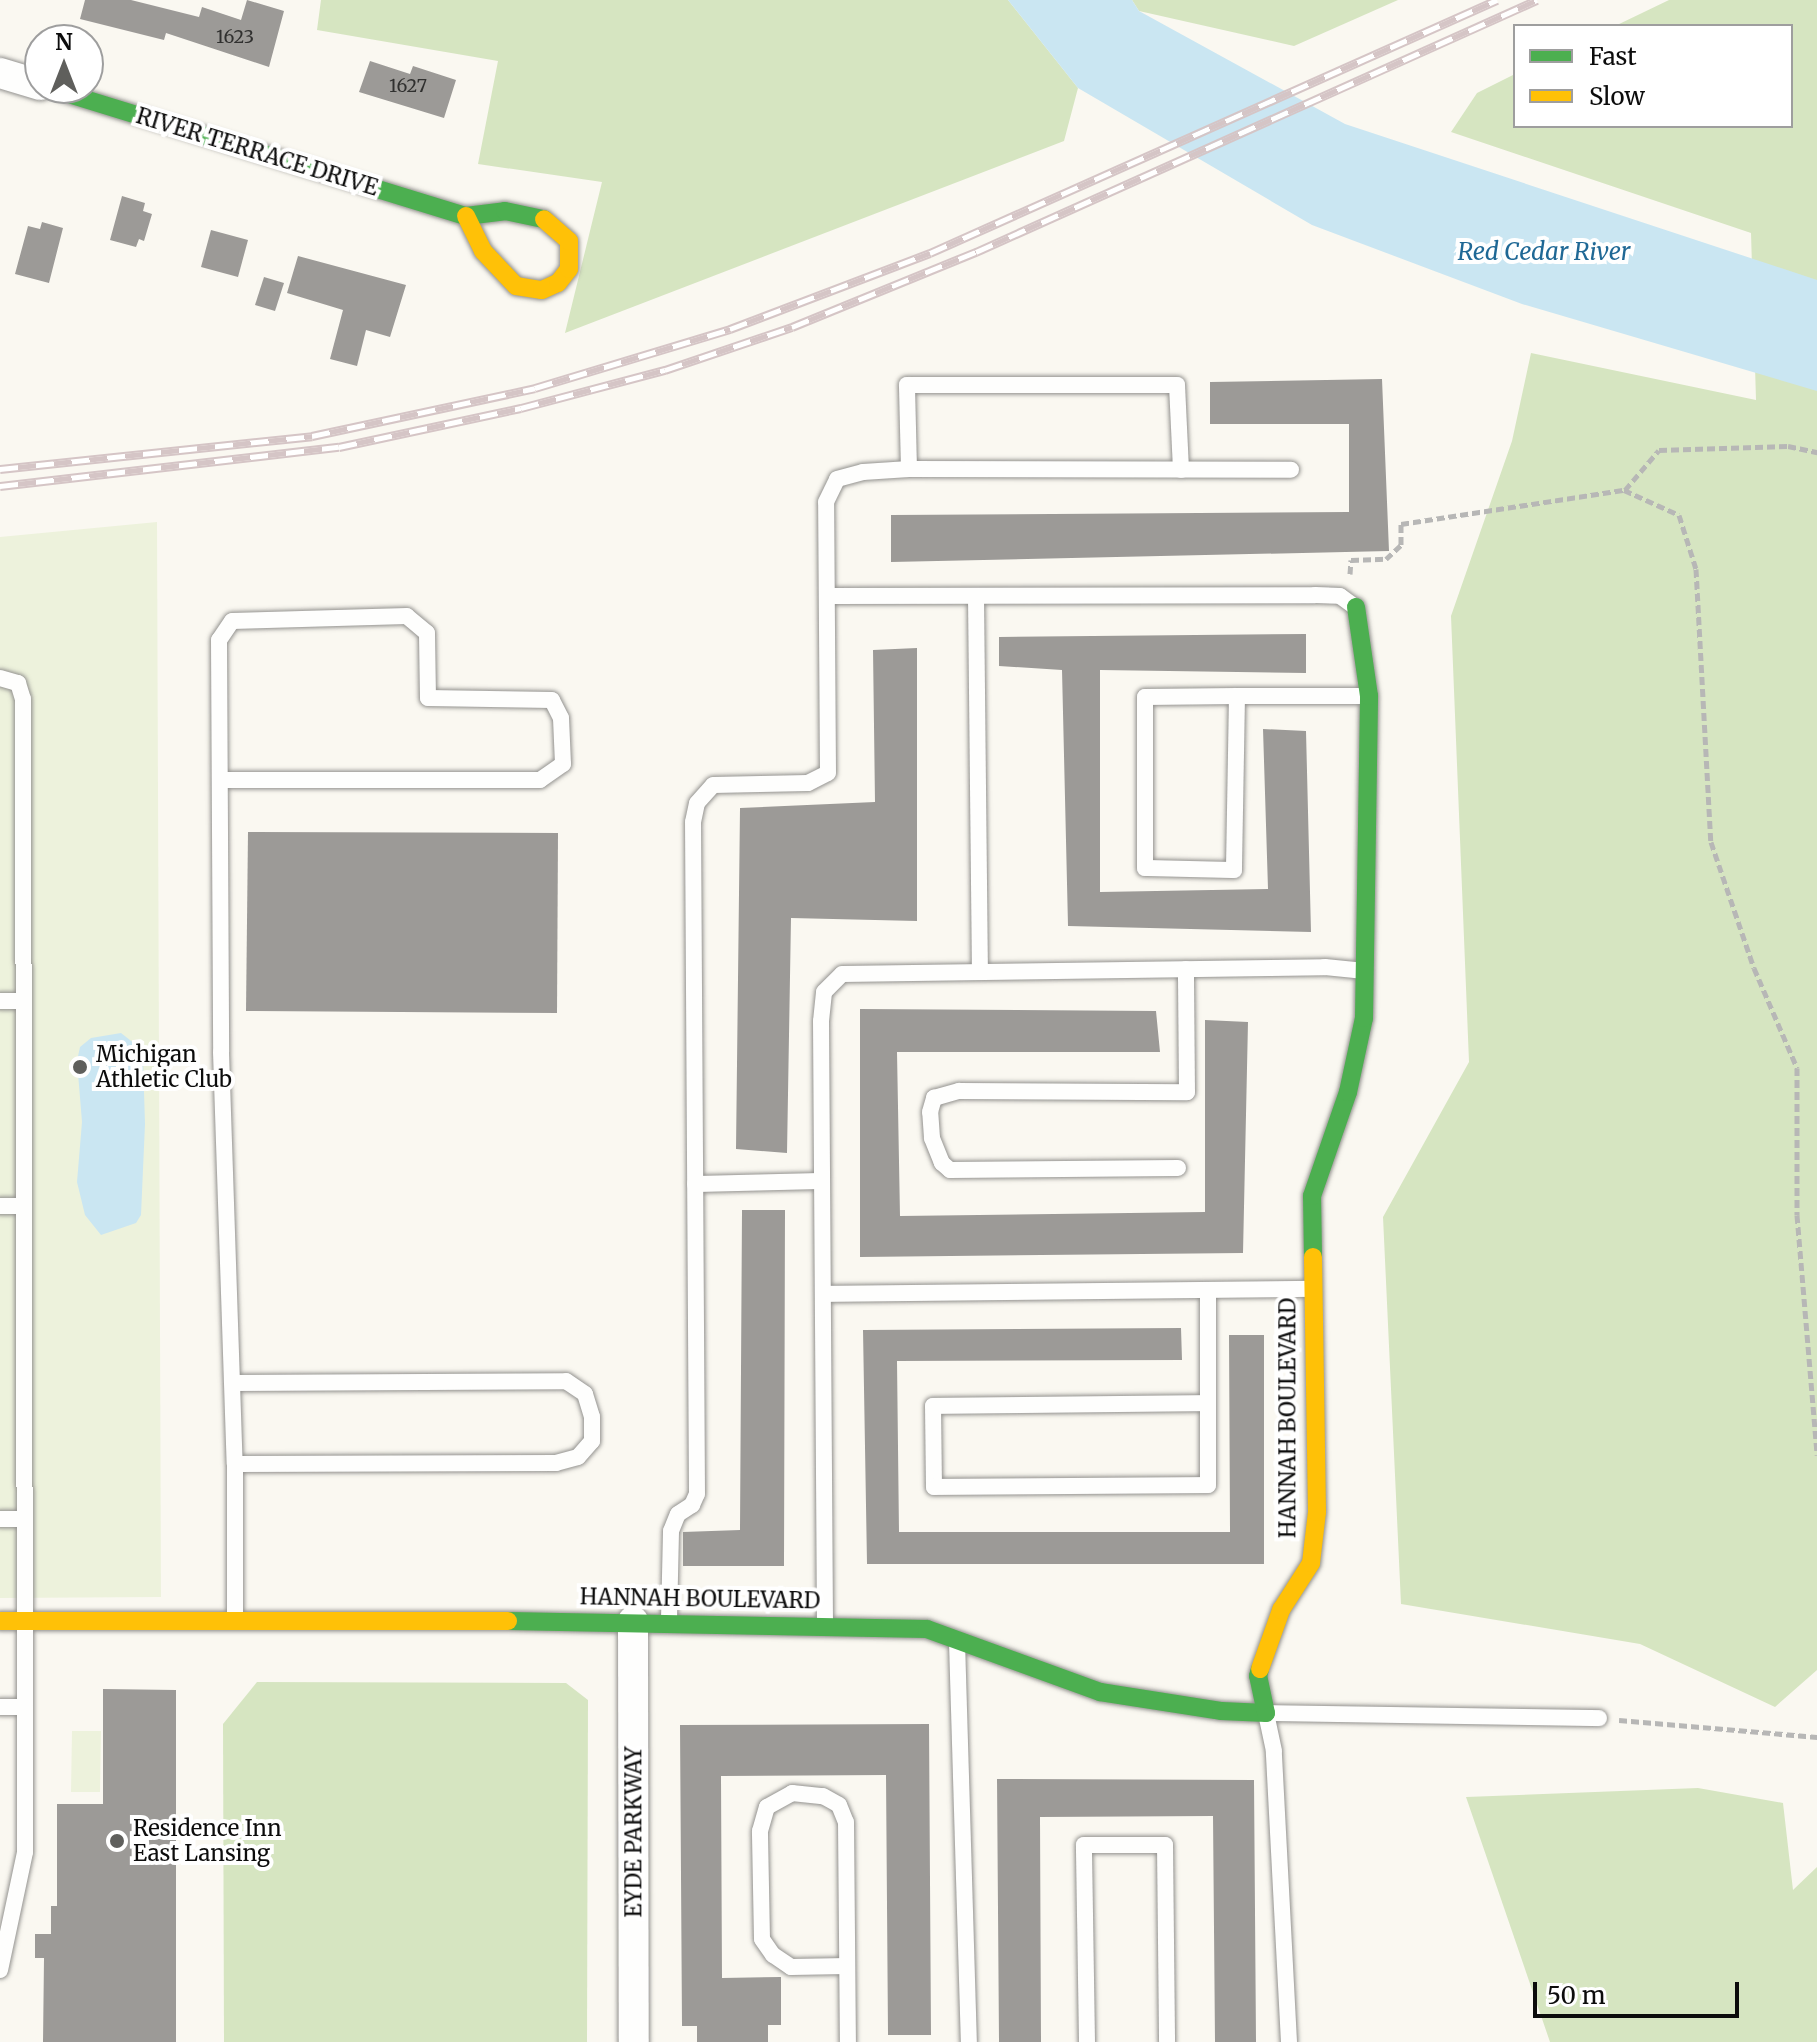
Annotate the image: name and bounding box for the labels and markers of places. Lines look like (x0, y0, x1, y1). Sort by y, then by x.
place label: Michigan Athletic Club (96, 1041, 232, 1092)
marker: Michigan Athletic Club (71, 1058, 89, 1076)
place label: Residence Inn East Lansing (133, 1815, 282, 1866)
marker: Residence Inn East Lansing (108, 1832, 126, 1850)

